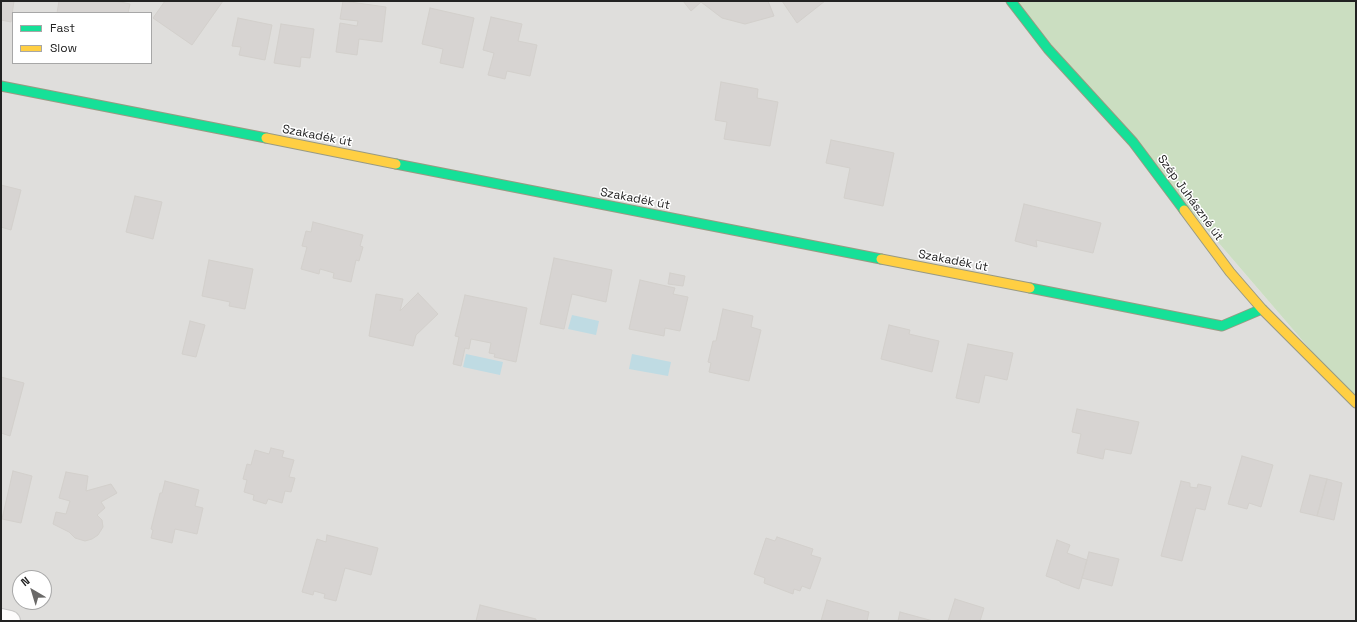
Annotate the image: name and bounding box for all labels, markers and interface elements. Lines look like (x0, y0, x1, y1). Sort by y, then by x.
legend (12, 12, 152, 64)
text: Fast (50, 20, 75, 36)
text: Slow (50, 40, 77, 56)
street label: Szakadék út (281, 122, 353, 150)
street label: Szép Juhászné út (1154, 152, 1226, 244)
street label: Szakadék út (599, 185, 671, 213)
street label: Szakadék út (917, 247, 989, 275)
north arrow (12, 570, 52, 610)
text: N (18, 574, 32, 589)

